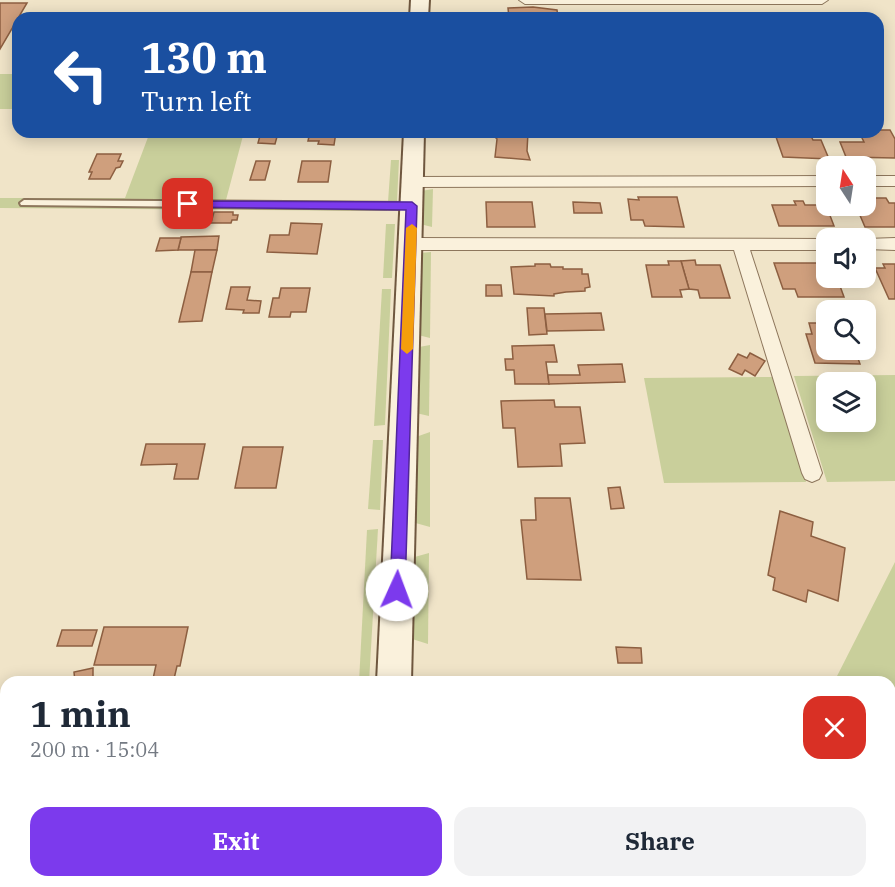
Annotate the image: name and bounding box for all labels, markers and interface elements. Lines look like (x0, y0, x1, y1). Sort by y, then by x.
text: 130 m (141, 30, 267, 85)
icon: left (42, 36, 120, 114)
text: Turn left (141, 83, 252, 118)
north arrow (816, 156, 876, 216)
map controls (816, 156, 876, 432)
pin (162, 178, 213, 229)
icon: arrive (171, 187, 204, 220)
button: sound (816, 228, 876, 288)
button: search (816, 300, 876, 360)
button: layers (816, 372, 876, 432)
position arrow (365, 558, 429, 622)
text: 1 min (30, 690, 131, 737)
button: close (803, 696, 866, 759)
text: 200 m · 15:04 (30, 736, 159, 763)
button: Exit (30, 807, 442, 876)
button: Share (454, 807, 866, 876)

